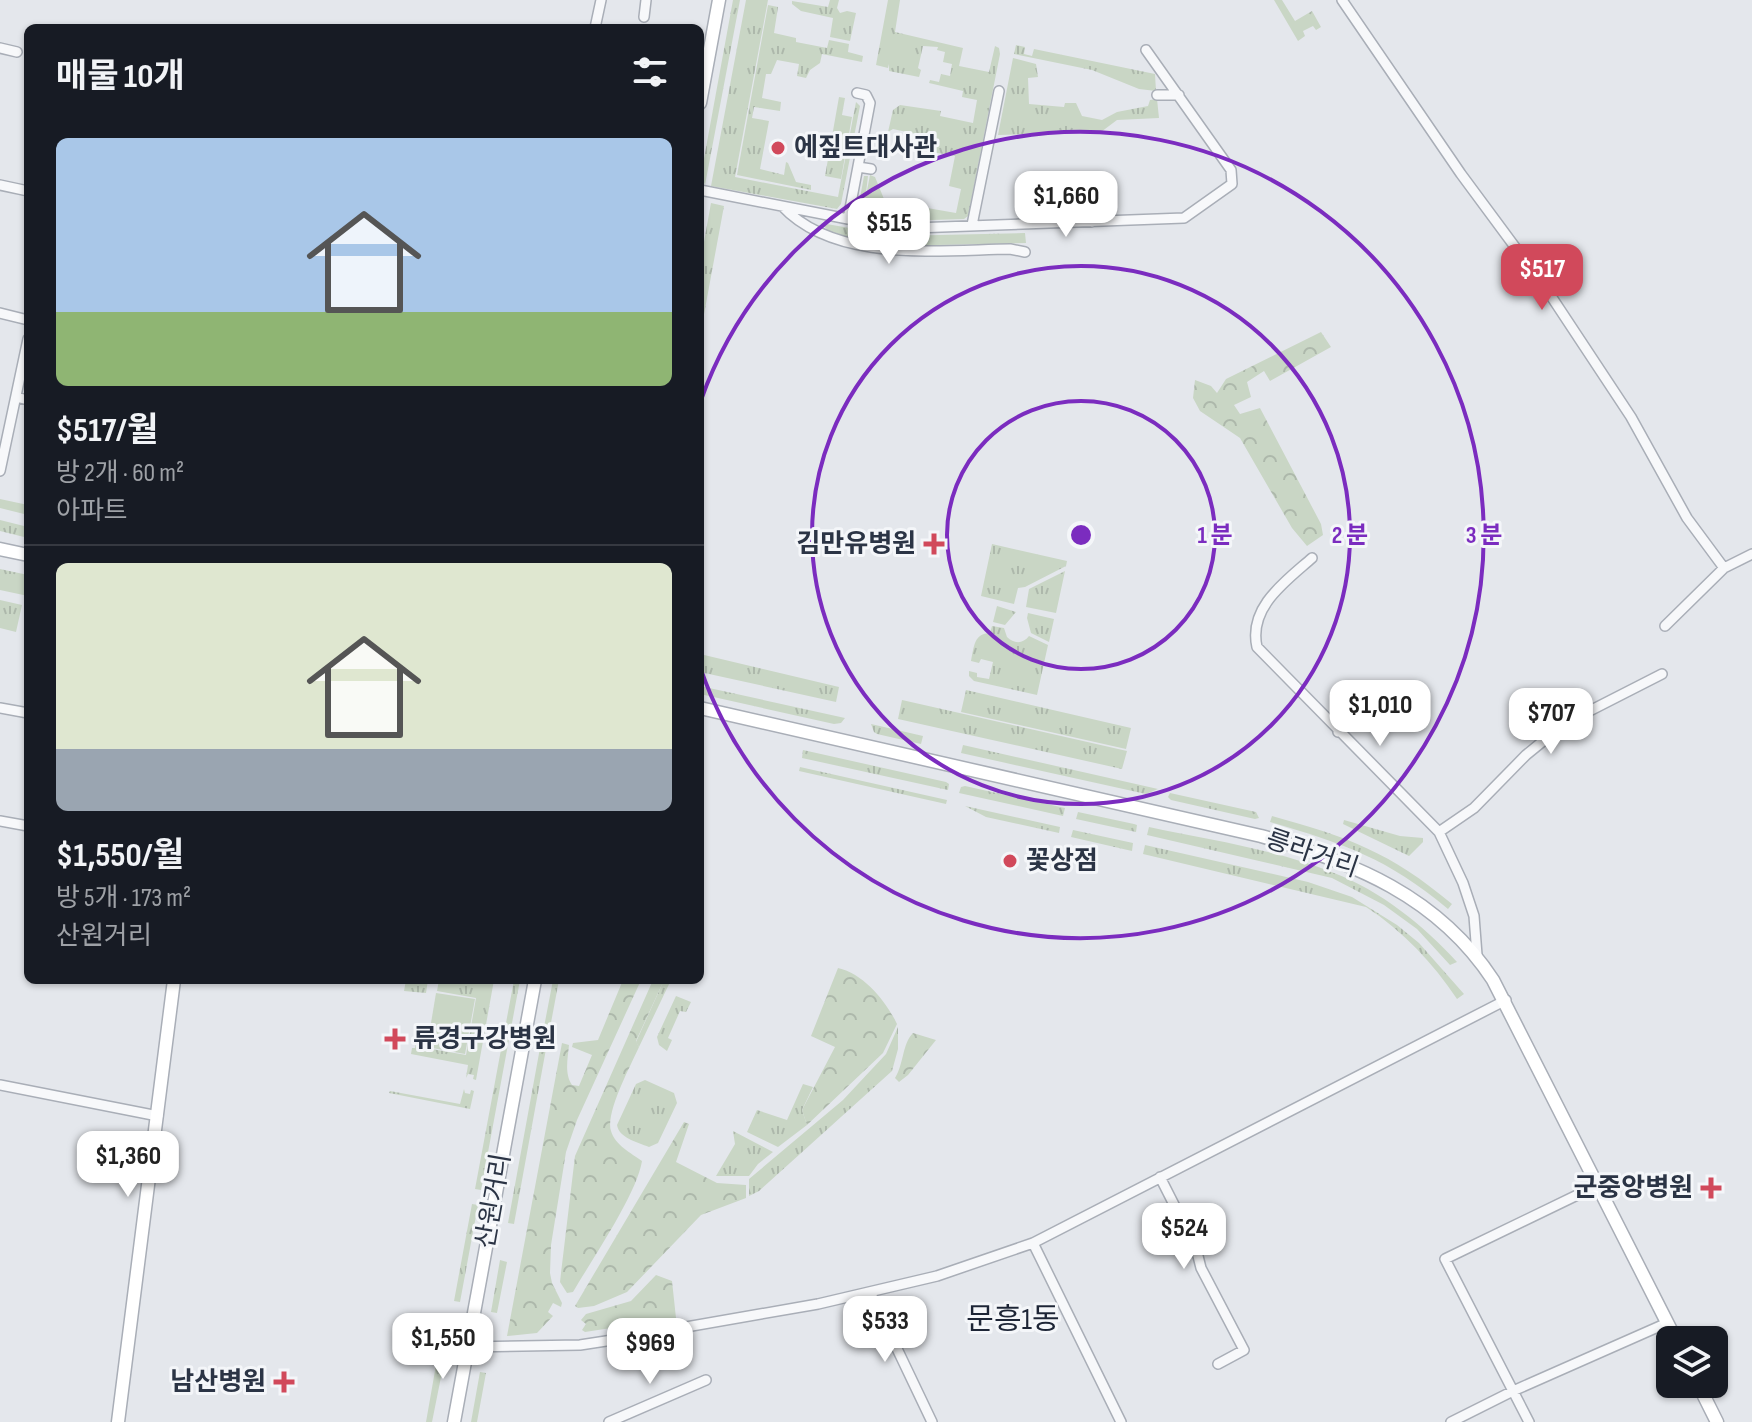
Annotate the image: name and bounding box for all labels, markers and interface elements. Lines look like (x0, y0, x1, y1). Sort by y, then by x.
icon: filters (628, 50, 672, 94)
text: 매물 10개 (56, 56, 185, 97)
place label: 에짚트대사관 (794, 133, 938, 164)
marker: 에짚트대사관 (769, 139, 787, 157)
pin: $1,660 (1001, 171, 1131, 239)
text: $1,660 (1033, 181, 1099, 212)
icon: home (292, 190, 436, 334)
pin: $515 (842, 198, 936, 266)
text: $515 (866, 208, 912, 239)
pin: $517 (1495, 244, 1589, 312)
text: $517 (1519, 254, 1565, 285)
text: $517/월 (56, 410, 158, 451)
text: 방 2개 · 60 m² (56, 458, 184, 489)
text: 아파트 (56, 496, 128, 527)
centre of rings (1067, 521, 1095, 549)
text: 1 분 (1197, 521, 1233, 550)
text: 2 분 (1332, 521, 1368, 550)
text: 3 분 (1466, 521, 1502, 550)
place label: 김만유병원 (796, 529, 916, 560)
marker: 김만유병원 (923, 533, 945, 555)
icon: home (292, 615, 436, 759)
pin: $1,010 (1315, 680, 1445, 748)
pin: $707 (1504, 688, 1598, 756)
text: $1,010 (1348, 690, 1412, 721)
text: $707 (1527, 698, 1575, 729)
street label: 릉라거리 (1262, 824, 1362, 884)
text: $1,550/월 (56, 835, 184, 876)
place label: 꽃상점 (1026, 846, 1098, 877)
marker: 꽃상점 (1001, 852, 1019, 870)
text: 방 5개 · 173 m² (56, 883, 191, 914)
text: 산원거리 (56, 921, 152, 952)
place label: 류경구강병원 (413, 1024, 557, 1055)
marker: 류경구강병원 (384, 1028, 406, 1050)
pin: $1,360 (63, 1131, 193, 1199)
text: $1,360 (95, 1141, 161, 1172)
street label: 산원거리 (470, 1151, 518, 1251)
place label: 군중앙병원 (1573, 1173, 1693, 1204)
marker: 군중앙병원 (1700, 1177, 1722, 1199)
pin: $524 (1137, 1203, 1231, 1271)
text: $524 (1160, 1213, 1208, 1244)
pin: $533 (838, 1296, 932, 1364)
district label: 문흥1동 (966, 1302, 1060, 1338)
text: $533 (861, 1306, 909, 1337)
pin: $1,550 (378, 1313, 508, 1381)
pin: $969 (603, 1318, 697, 1386)
text: $1,550 (410, 1323, 476, 1354)
map controls (1656, 1326, 1728, 1398)
button: layers (1656, 1326, 1728, 1398)
text: $969 (625, 1328, 675, 1359)
place label: 남산병원 (170, 1367, 266, 1398)
marker: 남산병원 (273, 1371, 295, 1393)

